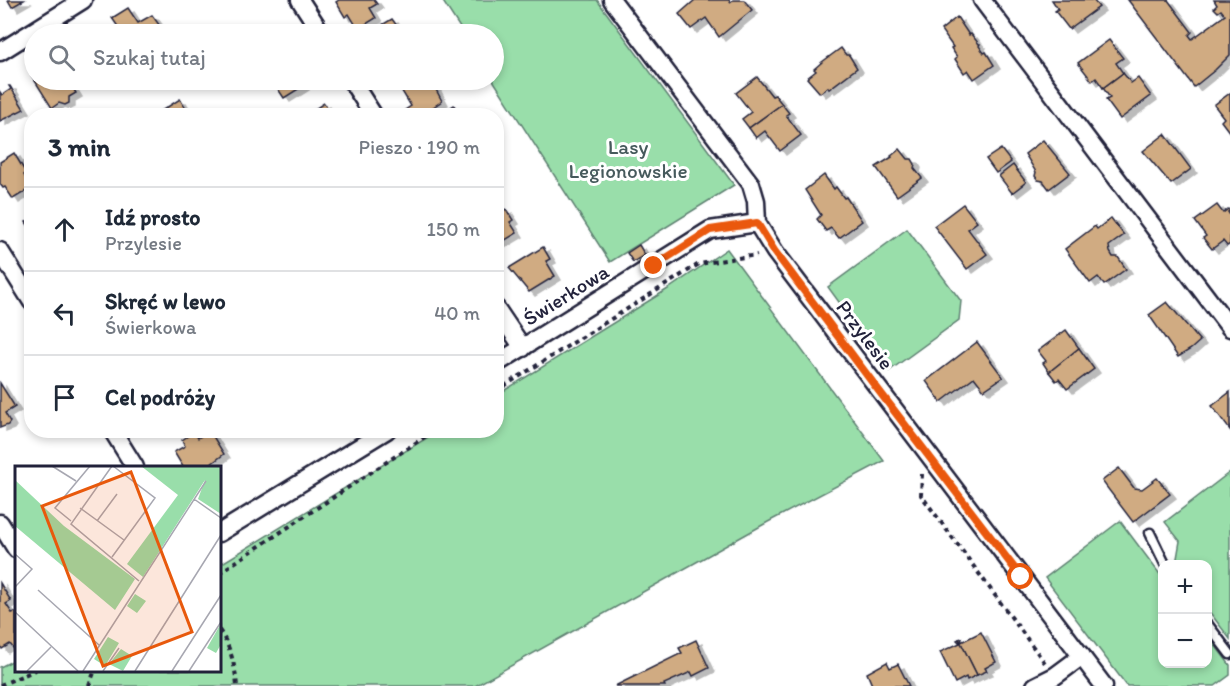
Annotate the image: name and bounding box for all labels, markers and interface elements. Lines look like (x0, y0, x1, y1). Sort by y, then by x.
search box (24, 24, 504, 90)
icon: search (45, 41, 78, 74)
text: Szukaj tutaj (93, 44, 206, 71)
text: 3 min (48, 131, 110, 163)
park label: Lasy Legionowskie (568, 134, 688, 183)
text: Pieszo · 190 m (359, 135, 480, 159)
text: Idź prosto (105, 204, 201, 231)
icon: ahead (48, 213, 81, 246)
text: 150 m (427, 217, 480, 241)
text: Przylesie (105, 231, 182, 255)
route end (640, 252, 666, 278)
street label: Świerkowa (518, 258, 613, 331)
text: Skręć w lewo (105, 288, 226, 315)
street label: Przylesie (831, 295, 900, 374)
icon: left (48, 297, 81, 330)
text: 40 m (434, 301, 480, 325)
text: Świerkowa (105, 315, 197, 339)
icon: arrive (48, 381, 81, 414)
text: Cel podróży (105, 384, 215, 411)
inset map (15, 466, 220, 671)
map controls (1158, 560, 1212, 668)
button: + (1158, 560, 1212, 614)
route start (1007, 563, 1033, 589)
button: − (1158, 614, 1212, 668)

